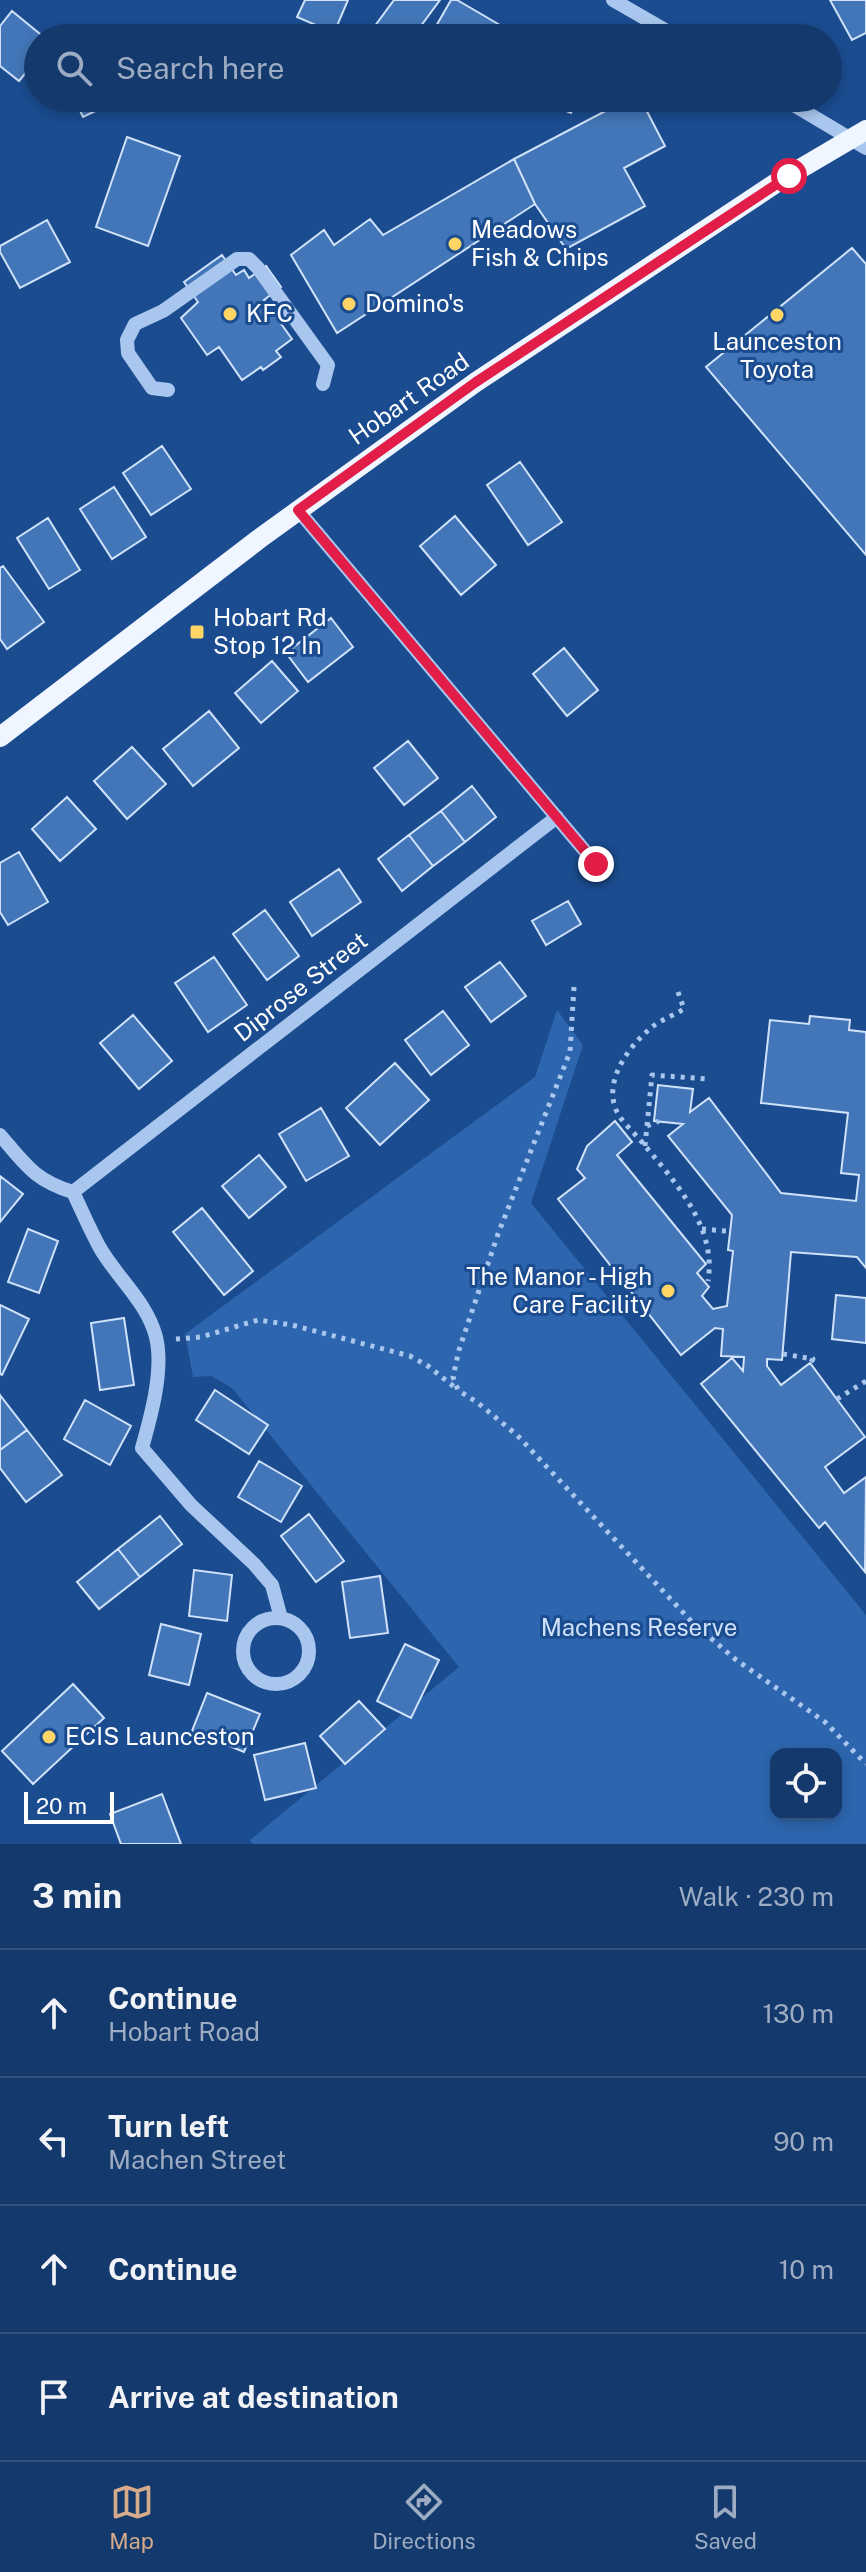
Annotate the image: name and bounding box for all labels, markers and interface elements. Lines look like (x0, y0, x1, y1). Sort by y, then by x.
search box (24, 24, 842, 112)
icon: search (52, 46, 96, 90)
text: Search here (116, 50, 284, 86)
route start (771, 158, 807, 194)
place label: Meadows Fish & Chips (471, 215, 609, 271)
marker: Meadows Fish & Chips (446, 235, 464, 253)
place label: Domino's (365, 289, 464, 317)
marker: Domino's (340, 295, 358, 313)
place label: KFC (246, 299, 293, 327)
marker: KFC (221, 305, 239, 323)
marker: Launceston Toyota (768, 306, 786, 324)
place label: Launceston Toyota (712, 327, 842, 383)
street label: Hobart Road (343, 346, 474, 450)
place label: Hobart Rd Stop 12 In (213, 603, 327, 659)
marker: Hobart Rd Stop 12 In (188, 623, 206, 641)
route end (578, 846, 614, 882)
street label: Diprose Street (228, 926, 373, 1047)
place label: The Manor - High Care Facility (466, 1262, 652, 1318)
marker: The Manor - High Care Facility (659, 1282, 677, 1300)
park label: Machens Reserve (541, 1613, 737, 1641)
place label: ECIS Launceston (65, 1722, 255, 1750)
marker: ECIS Launceston (40, 1728, 58, 1746)
map controls (770, 1748, 842, 1820)
button: locate (770, 1748, 842, 1820)
scale bar (24, 1788, 114, 1824)
text: 20 m (36, 1793, 87, 1819)
text: 3 min (32, 1876, 122, 1916)
text: Walk · 230 m (679, 1881, 834, 1912)
text: Continue (108, 1980, 238, 2016)
icon: ahead (32, 1991, 76, 2035)
text: 130 m (762, 1998, 834, 2029)
text: Hobart Road (108, 2016, 260, 2047)
text: Turn left (108, 2108, 229, 2144)
icon: left (32, 2119, 76, 2163)
text: 90 m (773, 2126, 834, 2157)
text: Machen Street (108, 2144, 286, 2175)
icon: ahead (32, 2247, 76, 2291)
text: Continue (108, 2251, 238, 2287)
text: 10 m (779, 2254, 834, 2285)
icon: arrive (32, 2375, 76, 2419)
text: Arrive at destination (108, 2379, 399, 2415)
tab: Map (109, 2480, 154, 2554)
tab: Directions (372, 2480, 476, 2554)
tab: Saved (694, 2480, 757, 2554)

